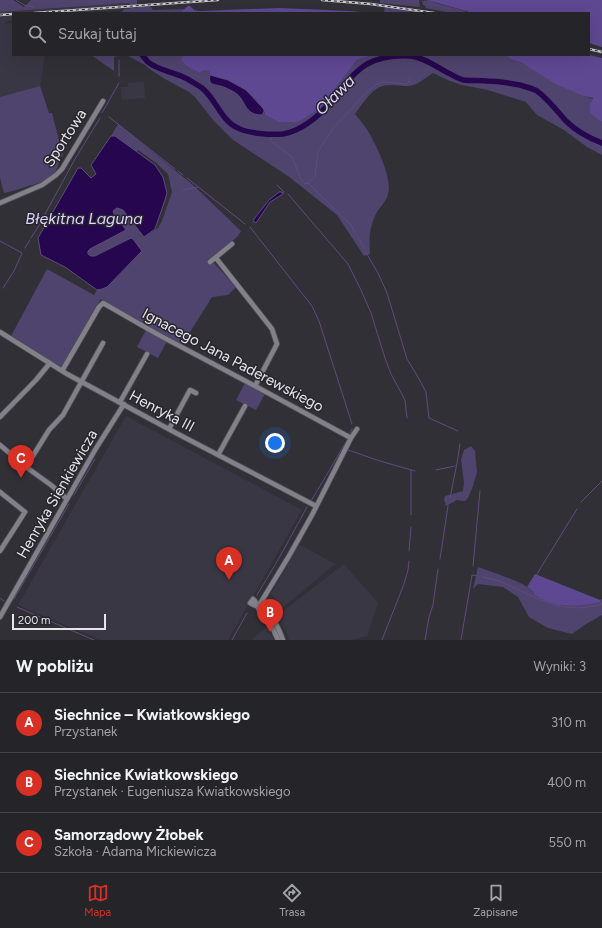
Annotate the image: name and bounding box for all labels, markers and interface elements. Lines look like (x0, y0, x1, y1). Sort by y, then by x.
search box (12, 12, 590, 56)
icon: search (26, 23, 48, 45)
text: Szukaj tutaj (58, 25, 137, 43)
water label: Oława (311, 71, 359, 119)
street label: Sportowa (40, 106, 90, 170)
water label: Błękitna Laguna (25, 209, 143, 228)
street label: Ignacego Jana Paderewskiego (139, 304, 327, 416)
street label: Henryka III (126, 386, 198, 436)
street label: Henryka Sienkiewicza (13, 426, 101, 562)
your location (265, 433, 285, 453)
pin: C (8, 445, 34, 478)
pin: A (216, 547, 242, 580)
pin: B (257, 599, 283, 632)
scale bar (12, 612, 106, 631)
text: 200 m (18, 614, 50, 627)
text: W pobliżu (16, 656, 93, 676)
text: Wyniki: 3 (534, 659, 586, 674)
text: Siechnice – Kwiatkowskiego (54, 706, 250, 724)
text: A (24, 715, 34, 730)
text: 310 m (551, 715, 586, 730)
text: Przystanek (54, 724, 117, 739)
text: Siechnice Kwiatkowskiego (54, 766, 238, 784)
text: B (25, 775, 33, 790)
text: 400 m (547, 775, 586, 790)
text: Przystanek · Eugeniusza Kwiatkowskiego (54, 784, 290, 799)
text: Samorządowy Żłobek (54, 826, 204, 844)
text: C (24, 835, 34, 850)
text: 550 m (548, 835, 586, 850)
text: Szkoła · Adama Mickiewicza (54, 844, 217, 859)
tab: Mapa (84, 882, 111, 919)
tab: Trasa (279, 882, 305, 919)
tab: Zapisane (473, 882, 518, 919)

